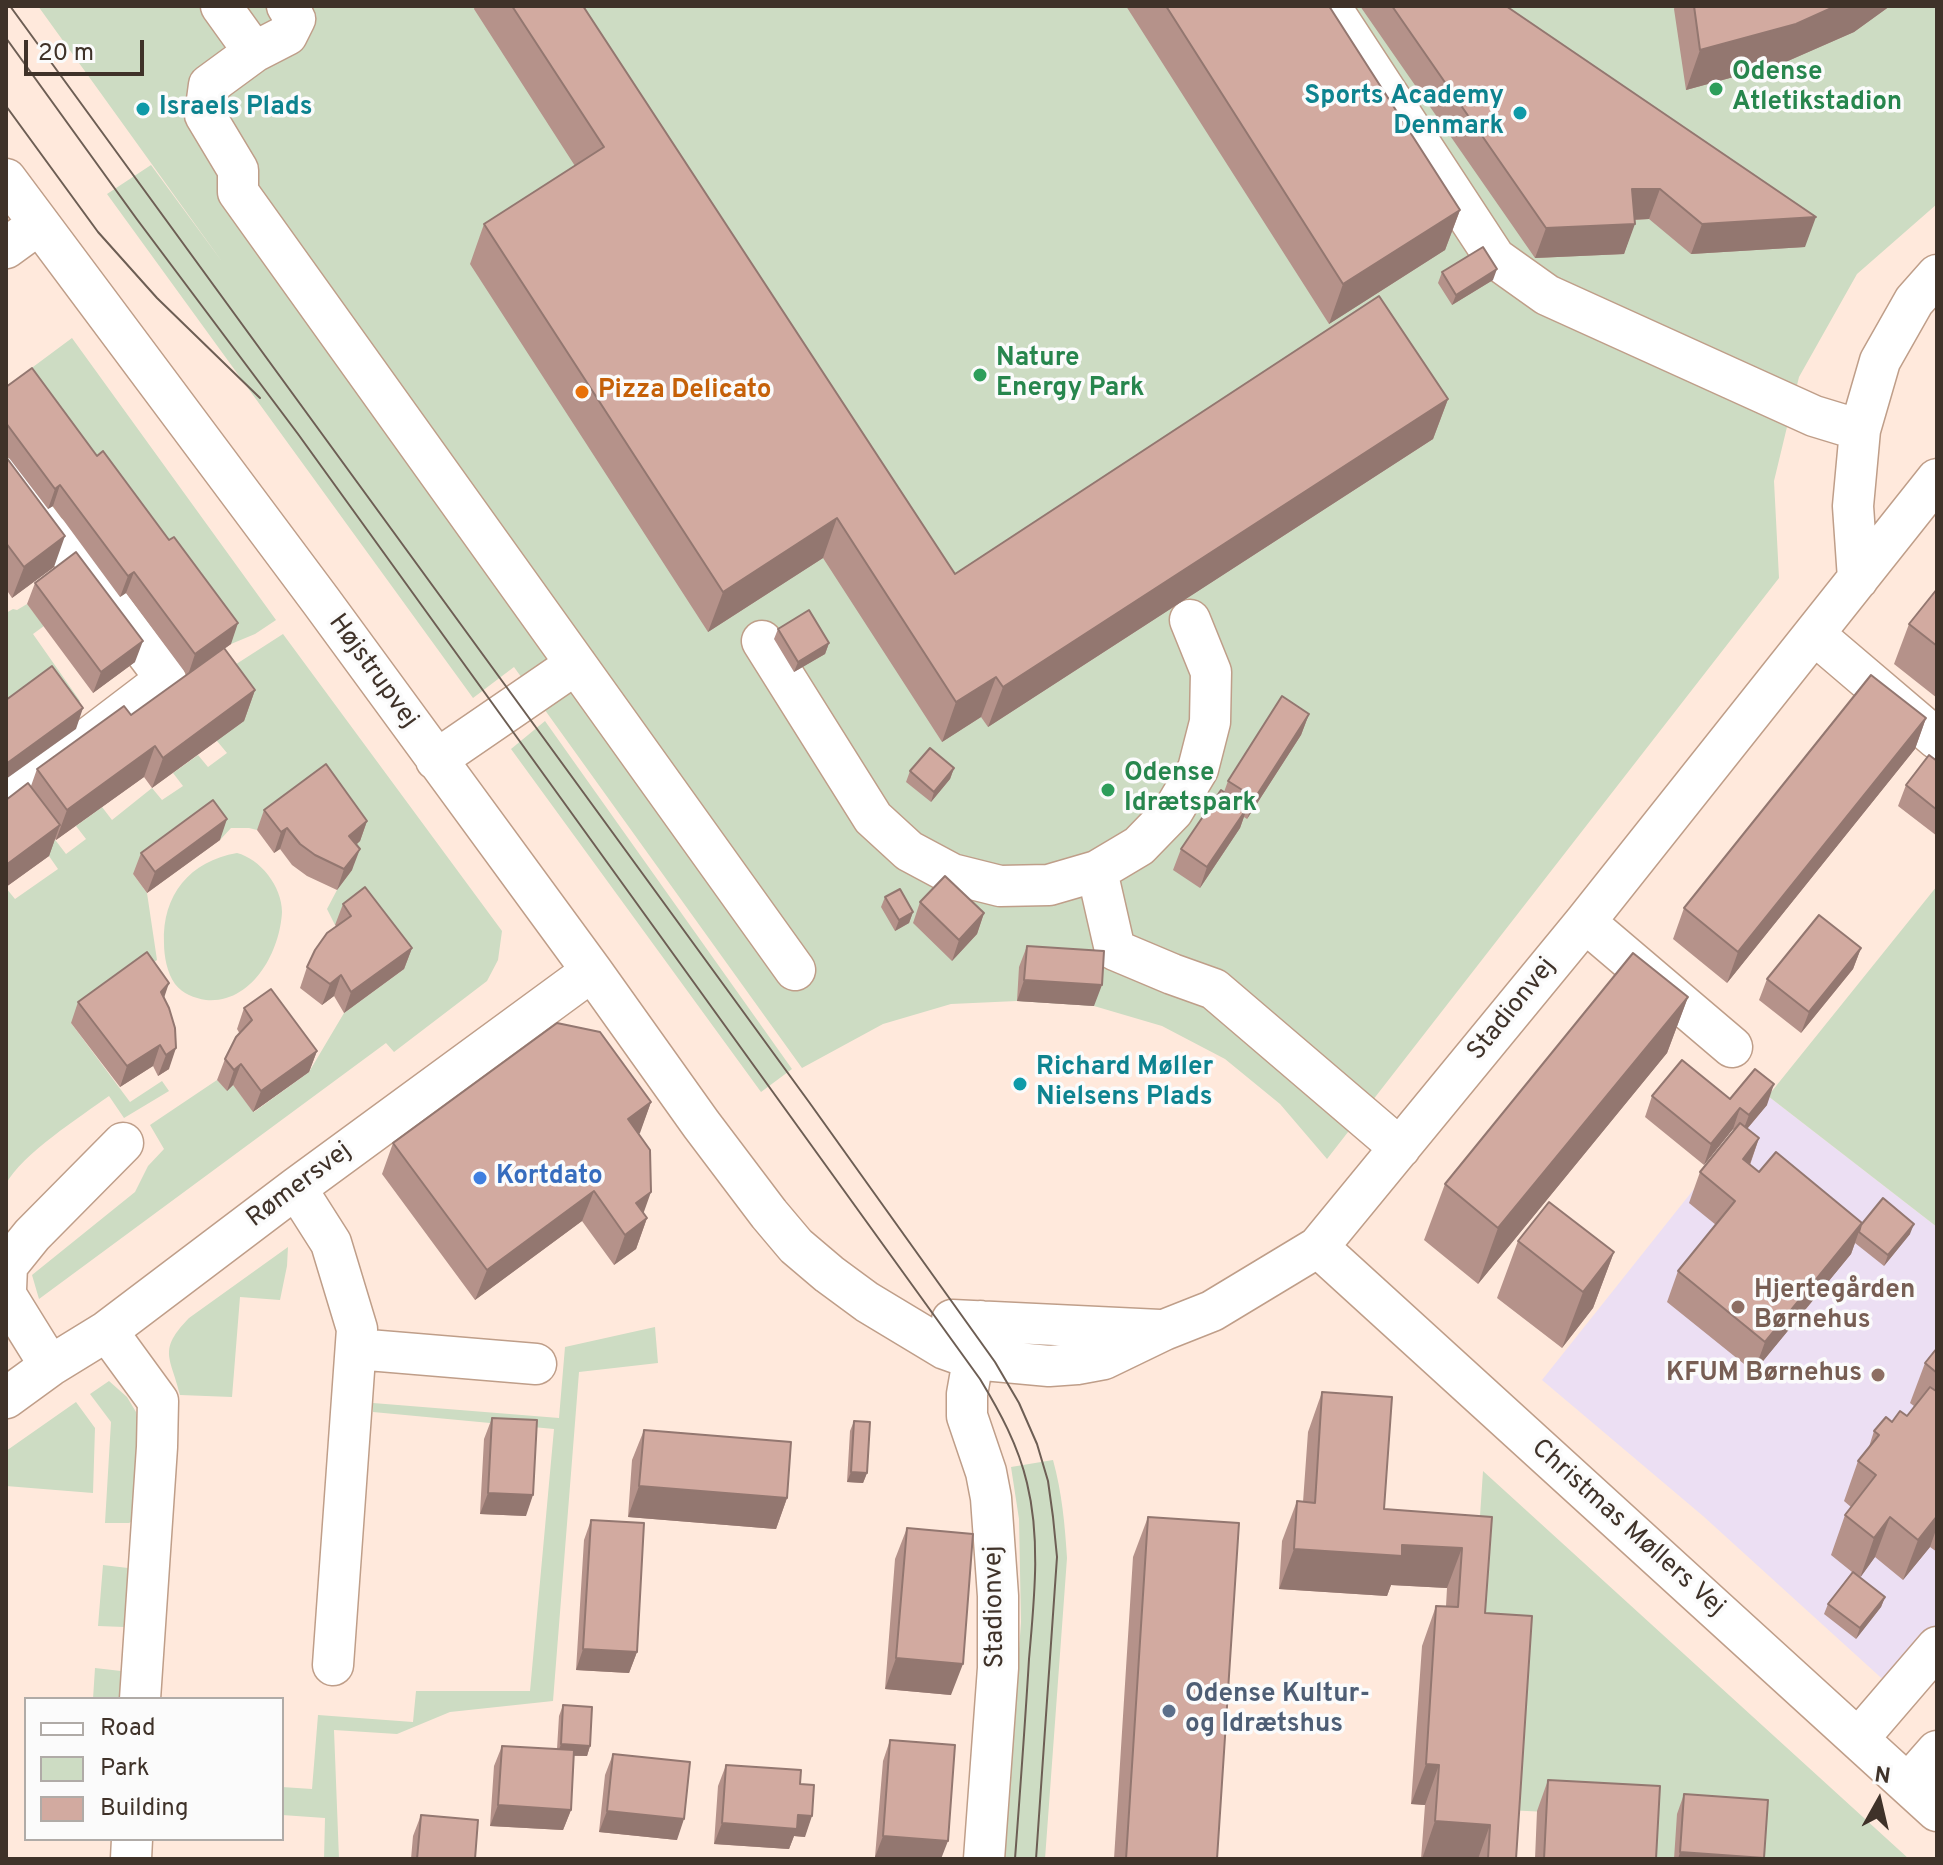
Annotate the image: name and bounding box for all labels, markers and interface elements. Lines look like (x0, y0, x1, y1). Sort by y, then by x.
scale bar (28, 24, 148, 74)
text: 20 m (38, 39, 94, 69)
place label: Odense Atletikstadion (1732, 58, 1902, 120)
marker: Odense Atletikstadion (1707, 80, 1725, 98)
place label: Sports Academy Denmark (1304, 82, 1504, 144)
place label: Israels Plads (159, 93, 313, 125)
marker: Israels Plads (134, 100, 152, 118)
marker: Sports Academy Denmark (1511, 104, 1529, 122)
place label: Nature Energy Park (996, 344, 1145, 406)
marker: Nature Energy Park (971, 366, 989, 384)
place label: Pizza Delicato (598, 376, 772, 408)
marker: Pizza Delicato (573, 383, 591, 401)
street label: Højstrupvej (320, 609, 424, 735)
place label: Odense Idrætspark (1124, 759, 1257, 820)
marker: Odense Idrætspark (1099, 781, 1117, 799)
street label: Stadionvej (1462, 952, 1564, 1068)
place label: Richard Møller Nielsens Plads (1036, 1053, 1213, 1114)
marker: Richard Møller Nielsens Plads (1011, 1075, 1029, 1093)
street label: Rømersvej (241, 1137, 359, 1235)
place label: Kortdato (496, 1162, 603, 1194)
marker: Kortdato (471, 1169, 489, 1187)
place label: Hjertegården Børnehus (1754, 1276, 1915, 1338)
marker: Hjertegården Børnehus (1729, 1298, 1747, 1316)
place label: KFUM Børnehus (1666, 1359, 1862, 1391)
marker: KFUM Børnehus (1869, 1366, 1887, 1384)
street label: Christmas Møllers Vej (1524, 1434, 1730, 1624)
street label: Stadionvej (979, 1545, 1013, 1669)
place label: Odense Kultur- og Idrætshus (1185, 1680, 1370, 1742)
legend (24, 1697, 284, 1841)
marker: Odense Kultur- og Idrætshus (1160, 1702, 1178, 1720)
text: Road (100, 1714, 156, 1744)
text: Park (100, 1754, 150, 1784)
north arrow (1839, 1761, 1919, 1841)
text: N (1873, 1762, 1892, 1791)
text: Building (100, 1794, 189, 1824)

